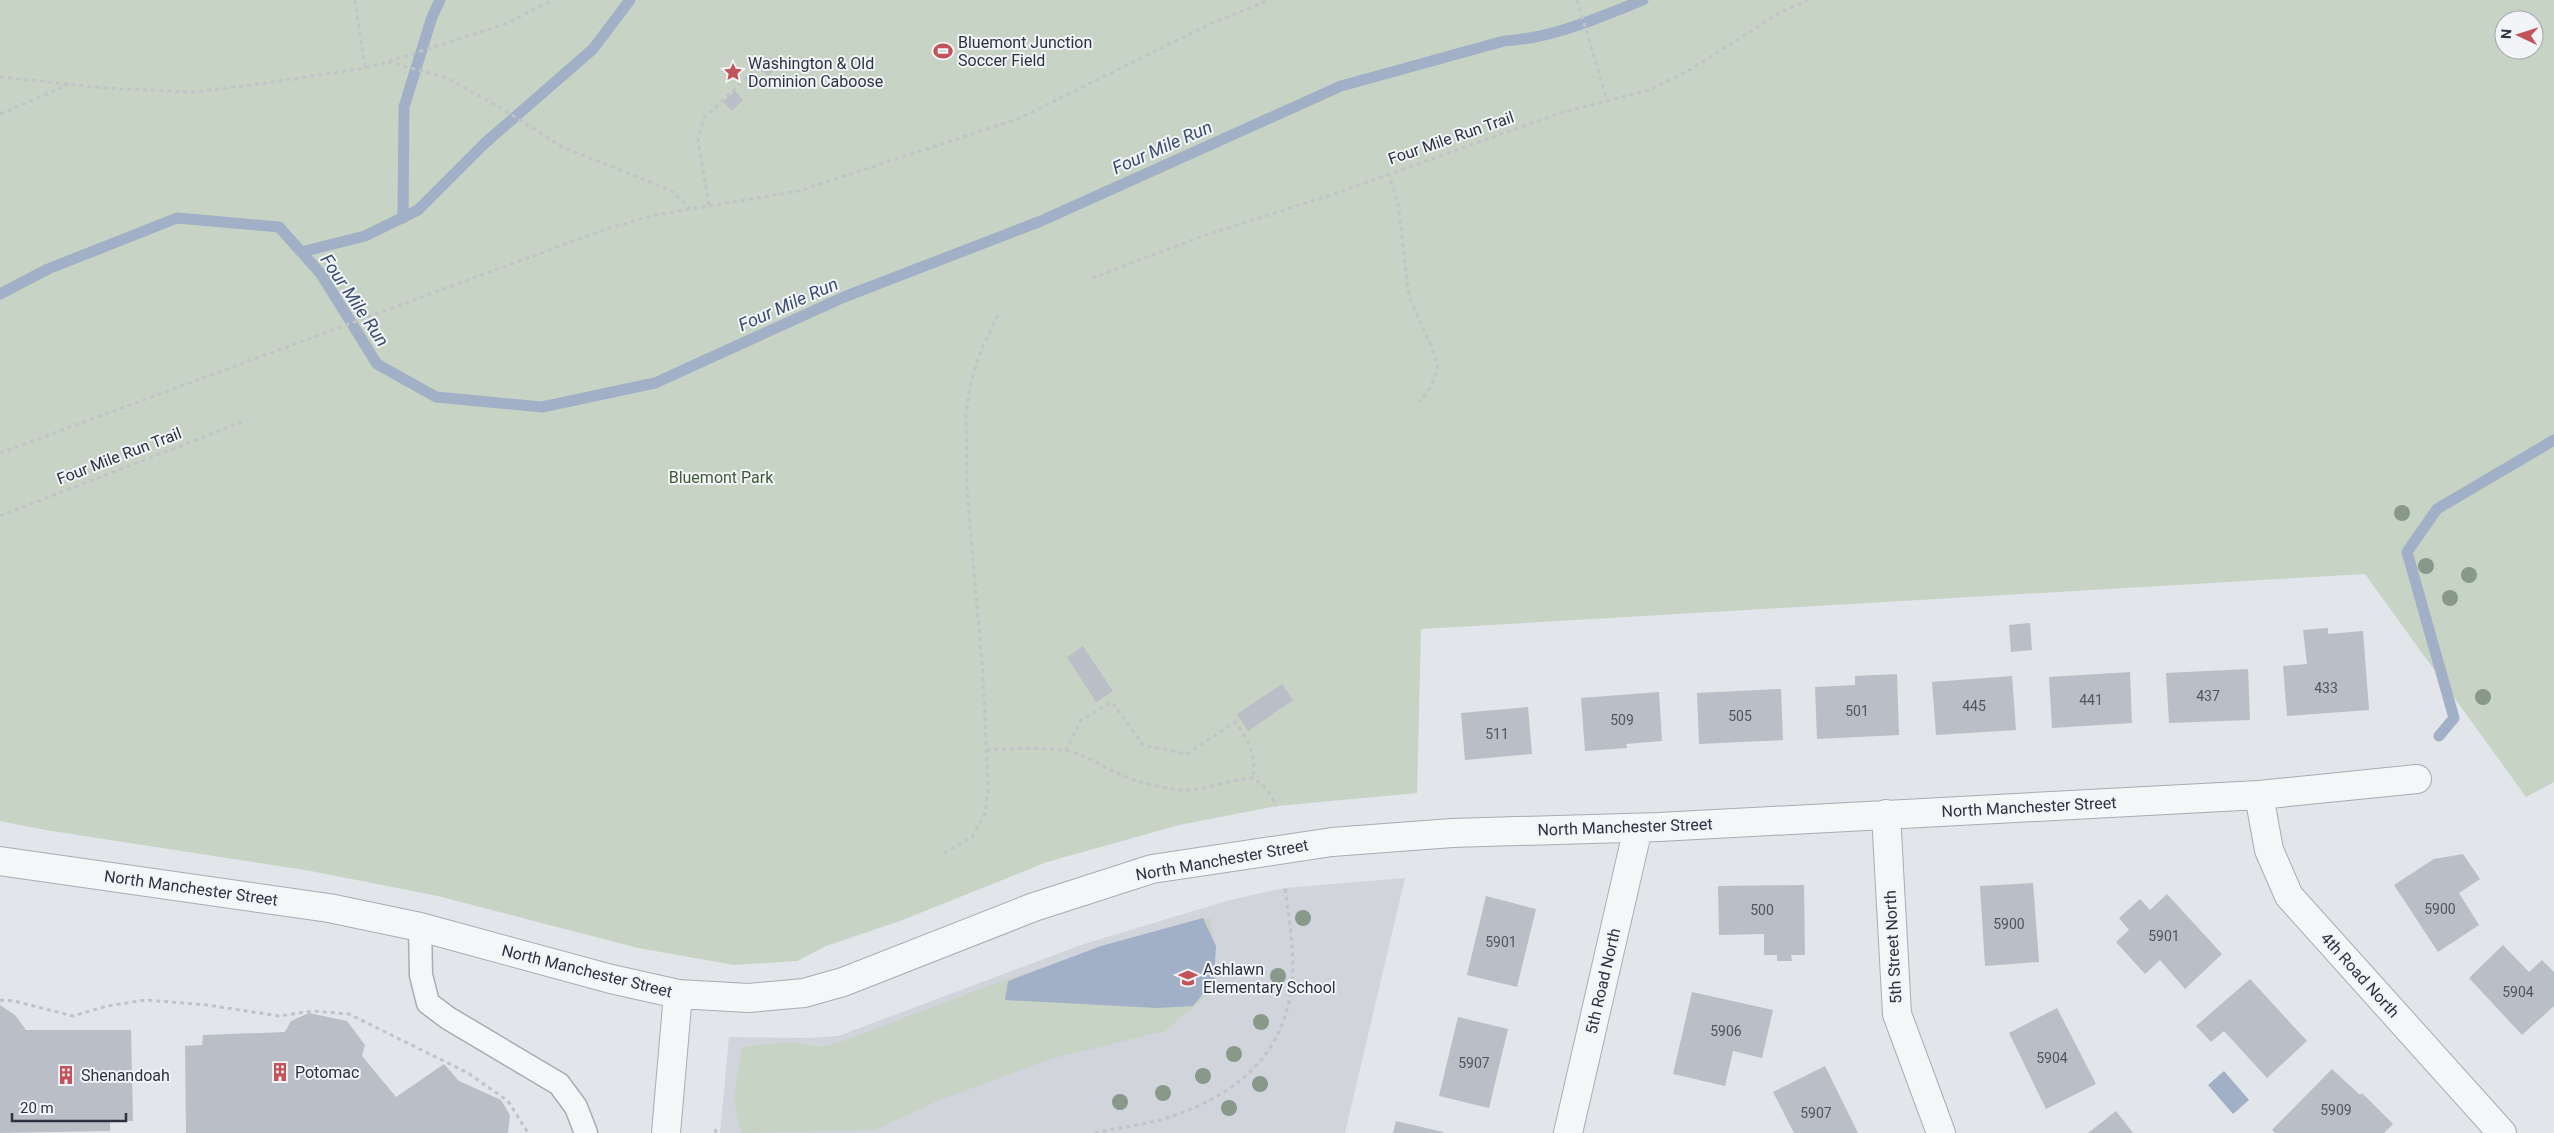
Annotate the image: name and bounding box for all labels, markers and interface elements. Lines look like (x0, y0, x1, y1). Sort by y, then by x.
north arrow (2494, 10, 2544, 60)
text: N (2498, 29, 2514, 40)
place label: Bluemont Junction Soccer Field (958, 33, 1092, 70)
sports icon: Bluemont Junction Soccer Field (932, 40, 954, 62)
place label: Washington & Old Dominion Caboose (748, 54, 883, 91)
place icon: Washington & Old Dominion Caboose (722, 61, 744, 83)
street label: Four Mile Run Trail (1386, 108, 1516, 168)
water label: Four Mile Run (1109, 116, 1215, 178)
water label: Four Mile Run (316, 250, 394, 350)
water label: Four Mile Run (735, 273, 841, 335)
street label: Four Mile Run Trail (54, 423, 184, 489)
park label: Bluemont Park (669, 468, 774, 487)
house number: 433 (2314, 680, 2338, 696)
house number: 437 (2196, 688, 2220, 704)
house number: 441 (2079, 692, 2103, 708)
house number: 445 (1962, 698, 1986, 714)
house number: 501 (1845, 703, 1869, 719)
house number: 505 (1728, 708, 1752, 724)
house number: 509 (1610, 712, 1634, 728)
house number: 511 (1485, 726, 1509, 742)
street label: North Manchester Street (1941, 793, 2117, 821)
street label: North Manchester Street (1537, 814, 1713, 840)
street label: North Manchester Street (1134, 835, 1310, 885)
street label: North Manchester Street (103, 866, 279, 910)
street label: 5th Street North (1881, 890, 1905, 1004)
house number: 5900 (2424, 901, 2456, 917)
house number: 500 (1750, 902, 1774, 918)
house number: 5900 (1993, 916, 2025, 932)
street label: 5th Road North (1582, 926, 1624, 1036)
house number: 5901 (2148, 928, 2180, 944)
street label: 4th Road North (2317, 928, 2403, 1022)
house number: 5901 (1485, 934, 1517, 950)
street label: North Manchester Street (500, 941, 674, 1001)
place label: Ashlawn Elementary School (1203, 960, 1336, 997)
school or university icon: Ashlawn Elementary School (1177, 967, 1199, 989)
house number: 5904 (2502, 984, 2534, 1000)
house number: 5906 (1710, 1023, 1742, 1039)
house number: 5904 (2036, 1050, 2068, 1066)
house number: 5907 (1458, 1055, 1490, 1071)
building icon: Potomac (269, 1061, 291, 1083)
place label: Potomac (295, 1063, 359, 1082)
building icon: Shenandoah (55, 1064, 77, 1086)
place label: Shenandoah (81, 1066, 170, 1085)
scale bar (12, 1090, 126, 1122)
text: 20 m (20, 1099, 54, 1117)
house number: 5909 (2320, 1102, 2352, 1118)
house number: 5907 (1800, 1105, 1832, 1121)

